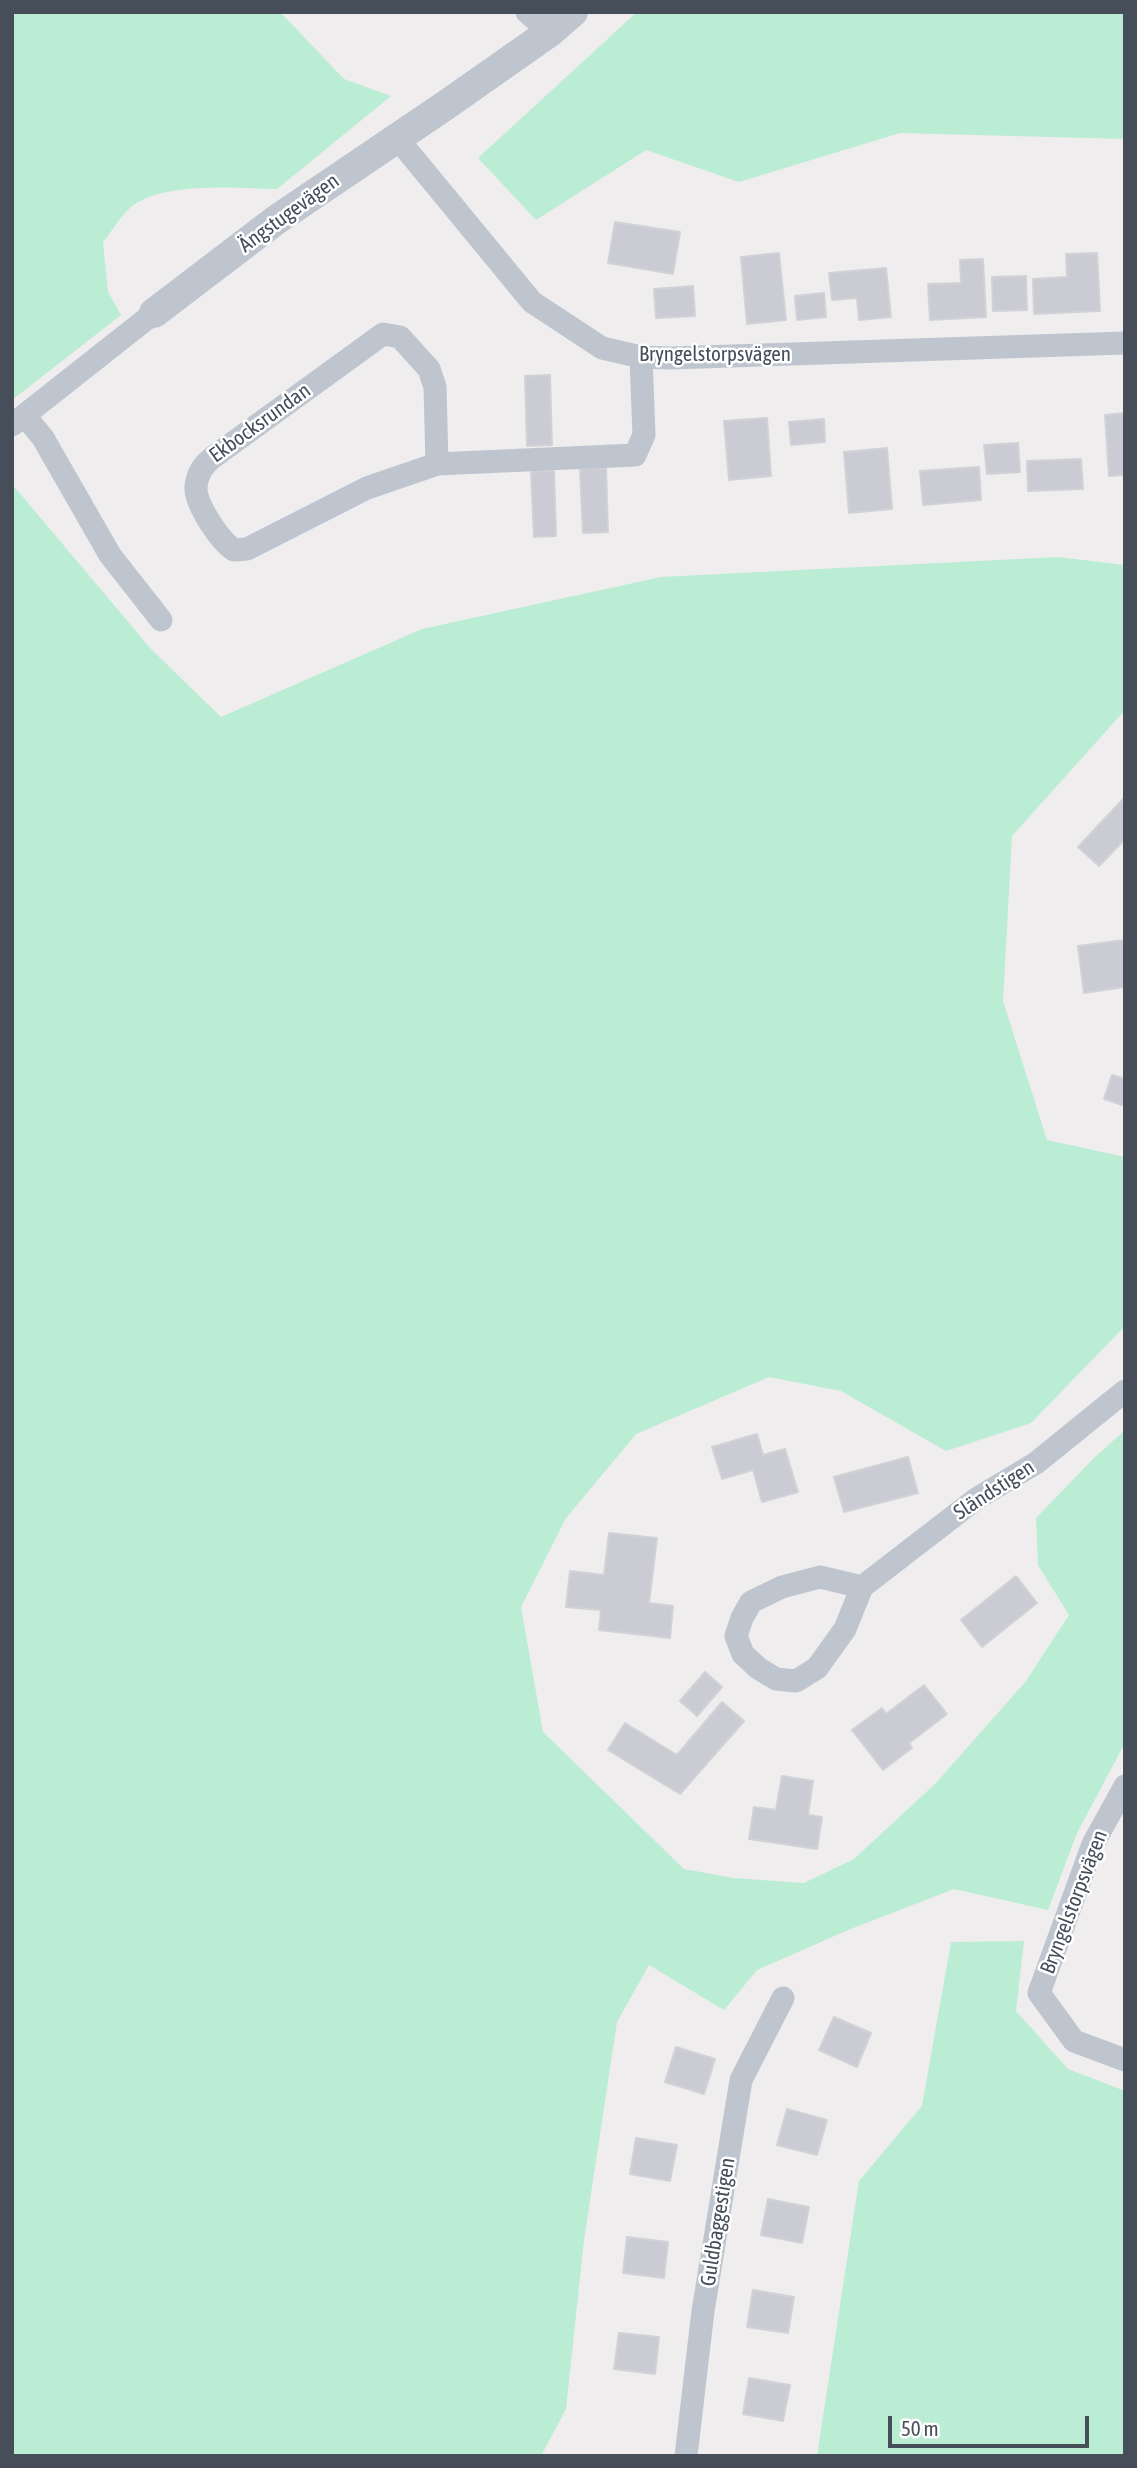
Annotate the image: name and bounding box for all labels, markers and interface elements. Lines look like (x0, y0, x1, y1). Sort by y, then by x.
street label: Ängstugevägen (234, 168, 344, 258)
street label: Bryngelstorpsvägen (639, 341, 791, 367)
street label: Ekbocksrundan (205, 378, 315, 468)
street label: Sländstigen (949, 1455, 1039, 1525)
street label: Bryngelstorpsvägen (1035, 1827, 1113, 1977)
street label: Guldbaggestigen (695, 2156, 741, 2288)
scale bar (892, 2402, 1093, 2446)
text: 50 m (901, 2416, 939, 2440)

